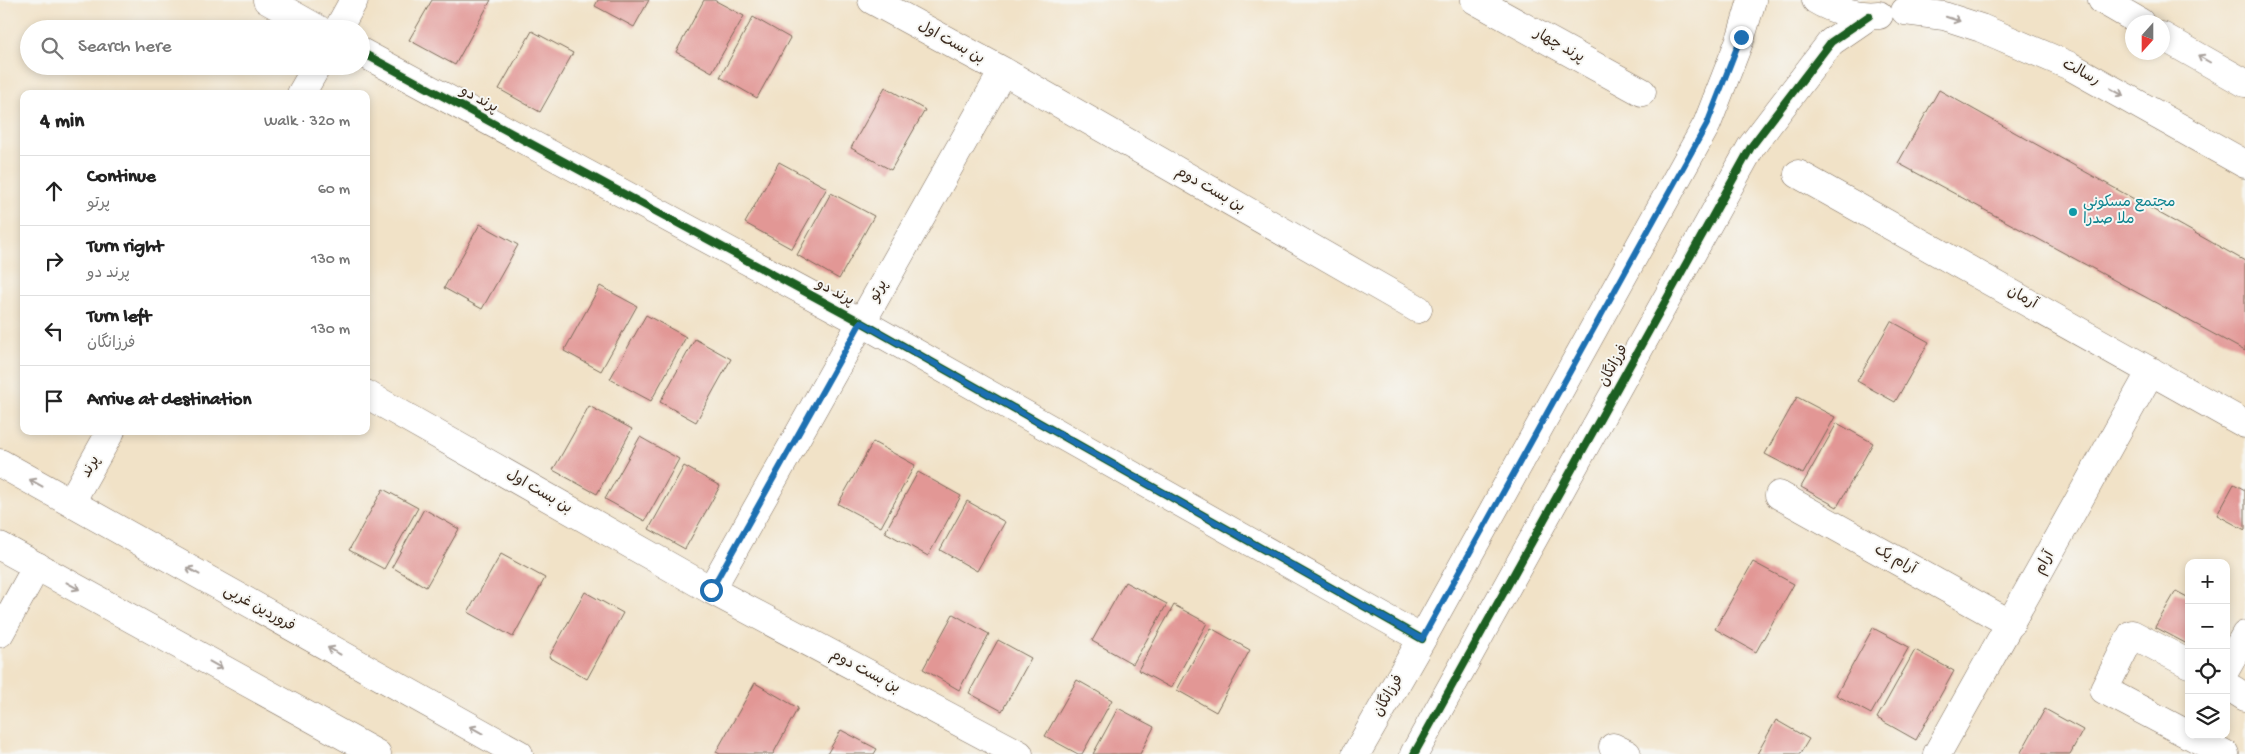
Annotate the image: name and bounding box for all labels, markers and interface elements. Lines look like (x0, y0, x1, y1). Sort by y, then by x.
one-way arrow (1945, 14, 1961, 24)
north arrow (2125, 15, 2170, 60)
street label: بن بست اول (915, 17, 987, 69)
search box (20, 20, 370, 75)
street label: پرند چهار (1530, 24, 1587, 67)
route end (1730, 26, 1753, 49)
icon: search (38, 34, 66, 62)
text: Search here (78, 36, 172, 59)
one-way arrow (2197, 54, 2211, 64)
street label: رسالت (2059, 56, 2103, 90)
street label: پرند دو (456, 82, 501, 117)
one-way arrow (2109, 88, 2124, 98)
text: 4 min (40, 110, 84, 135)
text: Walk · 320 m (264, 113, 350, 132)
street label: بن بست دوم (1172, 163, 1248, 218)
text: Continue (87, 166, 156, 189)
icon: ahead (40, 177, 68, 205)
text: 60 m (318, 181, 350, 200)
place label: مجتمع مسکونی ملا صدرا (2083, 194, 2176, 229)
text: پرتو (87, 195, 110, 214)
marker: مجتمع مسکونی ملا صدرا (2067, 206, 2079, 218)
text: Turn right (87, 236, 163, 259)
icon: right (40, 247, 68, 275)
text: 130 m (311, 251, 350, 270)
text: پرند دو (87, 265, 130, 284)
street label: پرند دو (812, 275, 857, 310)
street label: پرتو (865, 277, 892, 306)
street label: آرمان (2004, 282, 2042, 314)
text: Turn left (87, 306, 151, 329)
icon: left (40, 317, 68, 345)
text: 130 m (311, 321, 350, 340)
text: فرزانگان (87, 335, 135, 354)
street label: فرزانگان (1593, 341, 1633, 390)
icon: arrive (40, 387, 68, 415)
text: Arrive at destination (87, 389, 251, 412)
street label: پرند (78, 453, 104, 481)
street label: بن بست اول (503, 466, 575, 518)
one-way arrow (28, 478, 43, 488)
street label: آرام یک (1871, 540, 1921, 579)
street label: آرام (2030, 547, 2059, 578)
map controls (2185, 559, 2230, 739)
button: + (2185, 559, 2230, 604)
one-way arrow (185, 566, 200, 576)
route start (700, 579, 723, 602)
one-way arrow (66, 582, 80, 592)
street label: فروردین غربی (220, 582, 298, 636)
button: − (2185, 604, 2230, 649)
one-way arrow (328, 645, 342, 655)
street label: بن بست دوم (826, 646, 903, 699)
button: locate (2185, 649, 2230, 694)
one-way arrow (208, 660, 223, 670)
street label: فرزانگان (1368, 671, 1408, 720)
button: layers (2185, 694, 2230, 739)
one-way arrow (469, 725, 484, 734)

